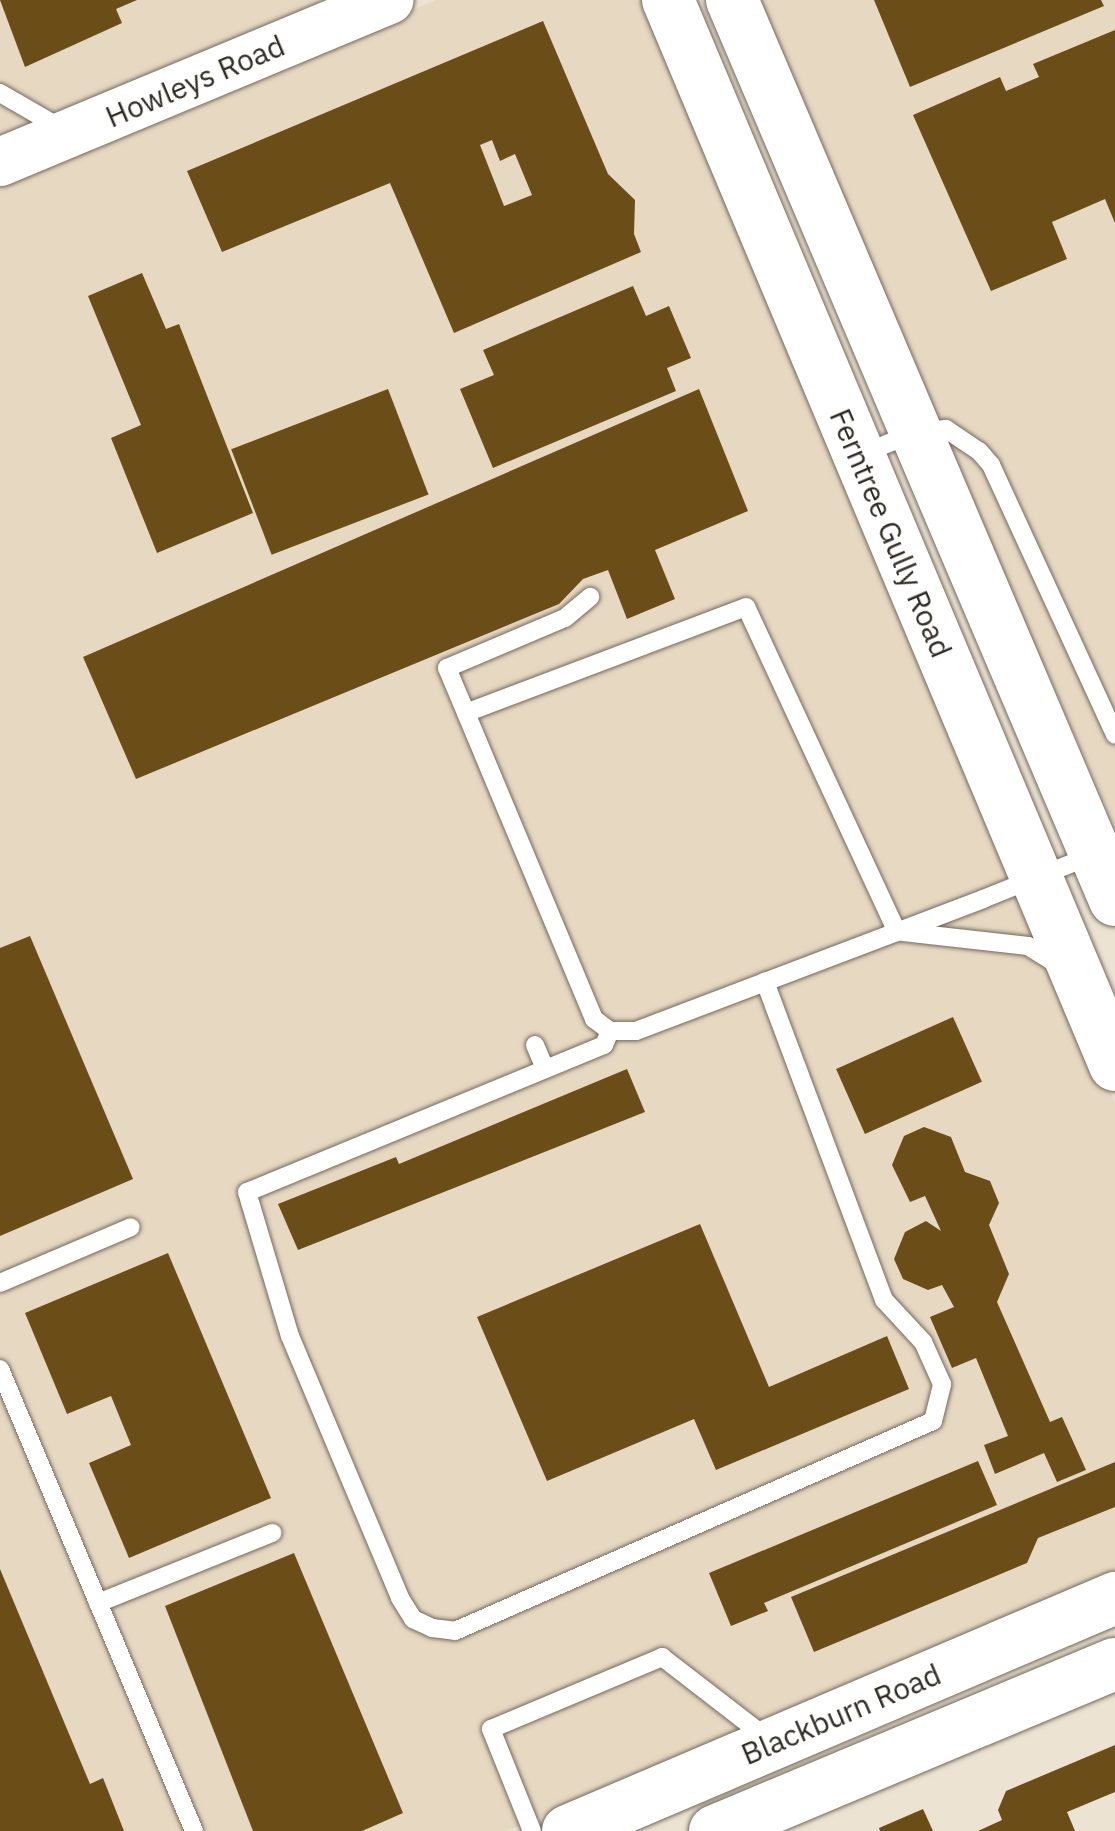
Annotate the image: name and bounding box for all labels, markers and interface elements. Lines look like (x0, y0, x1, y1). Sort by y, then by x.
street label: Howleys Road (100, 27, 290, 135)
street label: Ferntree Gully Road (822, 403, 960, 663)
street label: Blackburn Road (736, 1656, 946, 1772)

